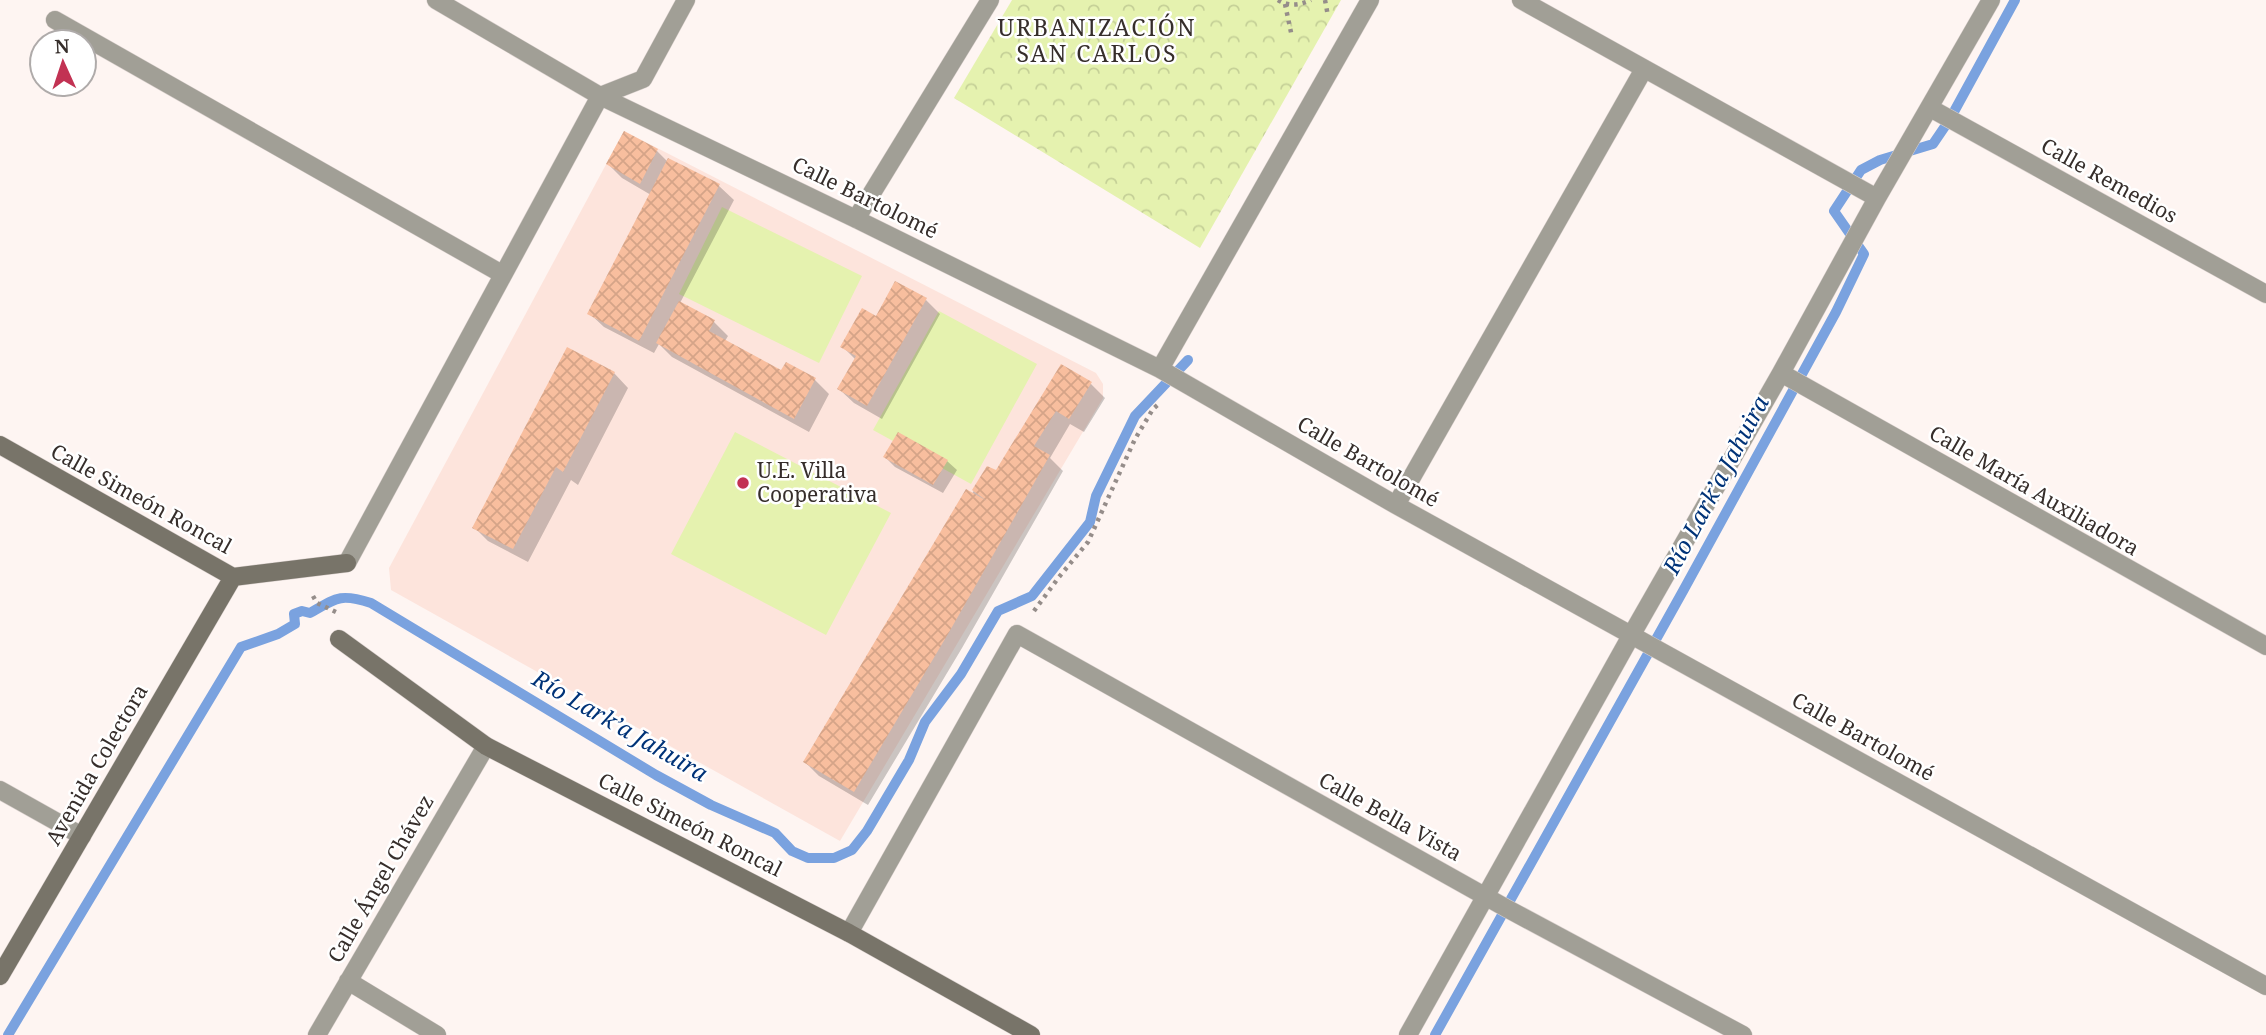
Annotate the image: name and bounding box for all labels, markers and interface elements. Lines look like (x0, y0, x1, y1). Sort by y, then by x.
district label: URBANIZACIÓN SAN CARLOS (998, 11, 1196, 69)
north arrow (28, 28, 98, 98)
text: N (54, 33, 70, 59)
street label: Calle Remedios (2036, 131, 2183, 229)
street label: Calle Bartolomé (788, 150, 943, 245)
water label: Río Lark’a Jahuira (1654, 389, 1776, 580)
street label: Calle Bartolomé (1293, 409, 1444, 513)
street label: Calle María Auxiliadora (1925, 419, 2144, 562)
street label: Calle Simeón Roncal (46, 437, 237, 560)
place label: U.E. Villa Cooperativa (757, 456, 878, 508)
marker: U.E. Villa Cooperativa (735, 475, 751, 491)
water label: Río Lark’a Jahuira (526, 661, 715, 789)
street label: Avenida Colectora (39, 679, 154, 850)
street label: Calle Bartolomé (1787, 685, 1940, 787)
street label: Calle Bella Vista (1314, 765, 1467, 867)
street label: Calle Simeón Roncal (594, 766, 788, 883)
street label: Calle Ángel Chávez (321, 789, 440, 968)

